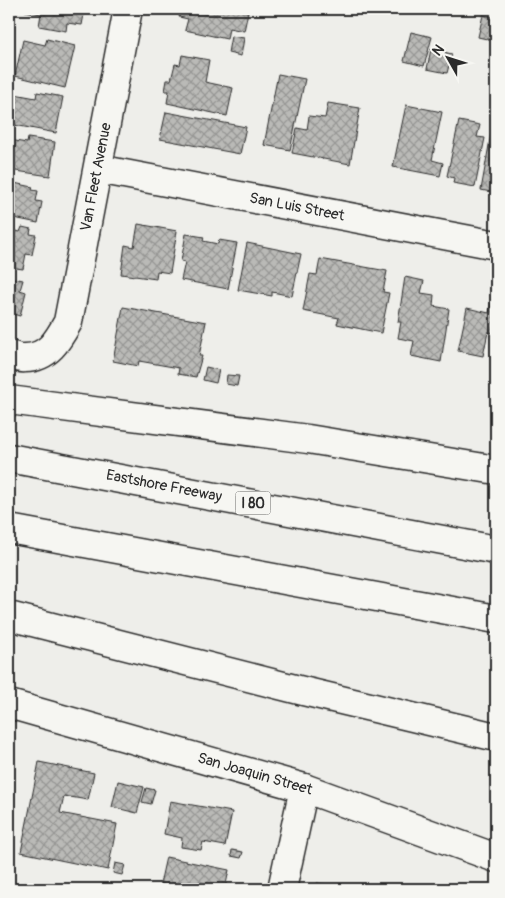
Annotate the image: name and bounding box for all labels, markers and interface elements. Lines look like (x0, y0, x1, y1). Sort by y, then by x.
north arrow (422, 32, 472, 82)
text: N (429, 41, 448, 59)
street label: Van Fleet Avenue (76, 121, 116, 233)
street label: San Luis Street (248, 188, 347, 226)
street label: Eastshore Freeway (105, 465, 224, 507)
road number: I 80 (236, 492, 270, 514)
street label: San Joaquin Street (195, 749, 316, 800)

